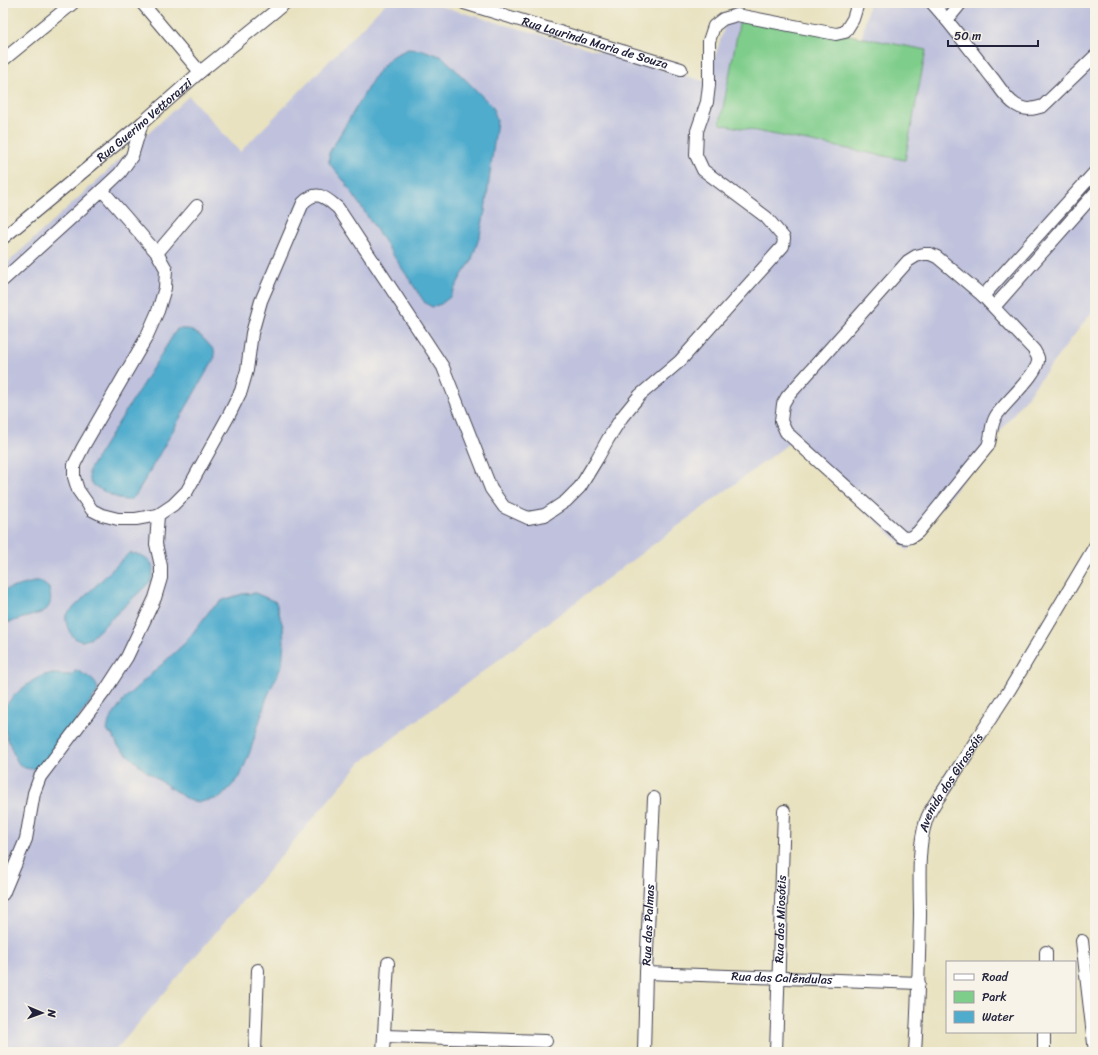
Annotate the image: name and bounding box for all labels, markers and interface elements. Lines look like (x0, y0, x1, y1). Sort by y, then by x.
street label: Rua Laurinda Maria de Souza (519, 10, 671, 75)
scale bar (948, 22, 1038, 48)
text: 50 m (954, 25, 981, 47)
street label: Rua Guerino Vettorazzi (91, 72, 198, 168)
street label: Avenida dos Girassóis (912, 729, 989, 835)
street label: Rua dos Miosótis (768, 874, 793, 963)
street label: Rua das Palmas (635, 883, 661, 966)
legend (946, 961, 1076, 1033)
street label: Rua das Calêndulas (731, 965, 833, 991)
text: Road (982, 966, 1009, 988)
text: Park (982, 986, 1007, 1008)
north arrow (22, 993, 62, 1033)
text: Water (982, 1006, 1015, 1028)
text: N (42, 1008, 61, 1018)

